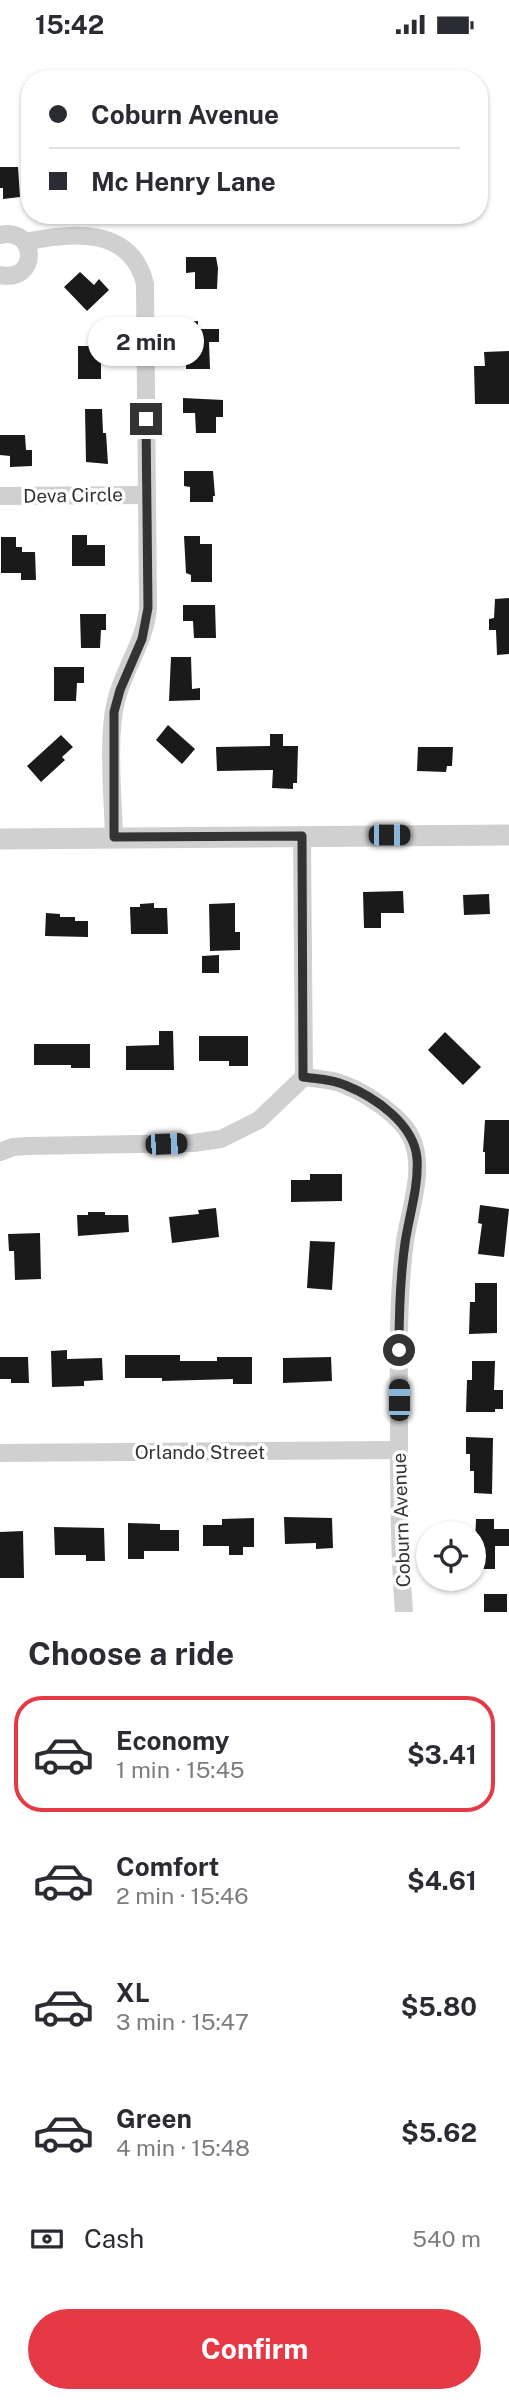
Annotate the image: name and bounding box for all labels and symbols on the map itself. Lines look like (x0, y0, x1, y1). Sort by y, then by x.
callout: 2 min (88, 317, 204, 367)
route end (130, 403, 162, 435)
street label: Deva Circle (23, 483, 123, 507)
car (369, 825, 411, 846)
car (145, 1133, 188, 1155)
route start (383, 1334, 415, 1366)
car (389, 1379, 410, 1421)
street label: Orlando Street (135, 1441, 265, 1463)
street label: Coburn Avenue (388, 1452, 414, 1588)

